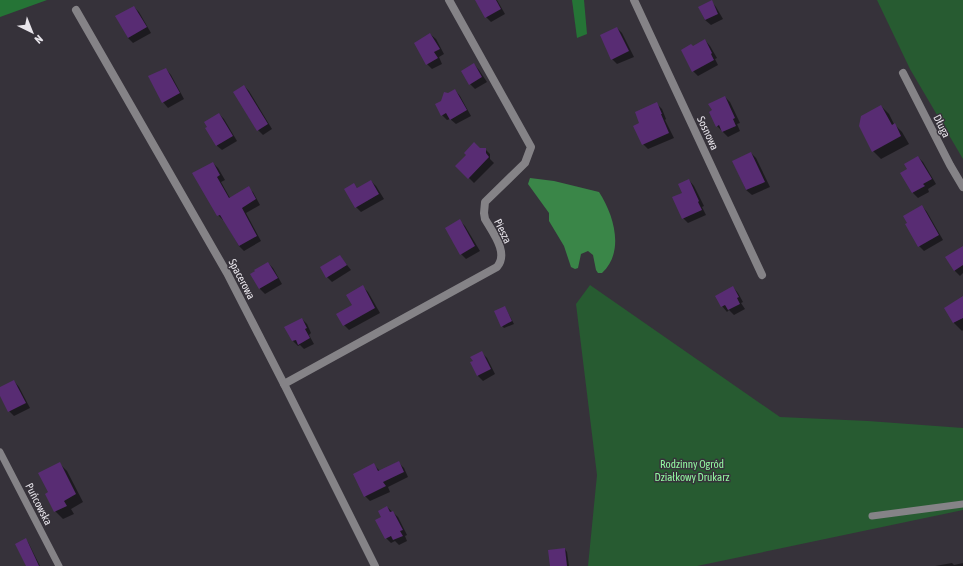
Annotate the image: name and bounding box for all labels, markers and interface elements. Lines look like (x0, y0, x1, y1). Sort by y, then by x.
north arrow (12, 12, 52, 52)
text: N (32, 33, 45, 46)
street label: Długa (931, 113, 953, 139)
street label: Sosnowa (695, 114, 721, 152)
street label: Piesza (492, 217, 514, 245)
street label: Spacerowa (226, 257, 258, 301)
park label: Rodzinny Ogród Działkowy Drukarz (655, 458, 729, 483)
street label: Puńcowska (23, 481, 55, 527)

